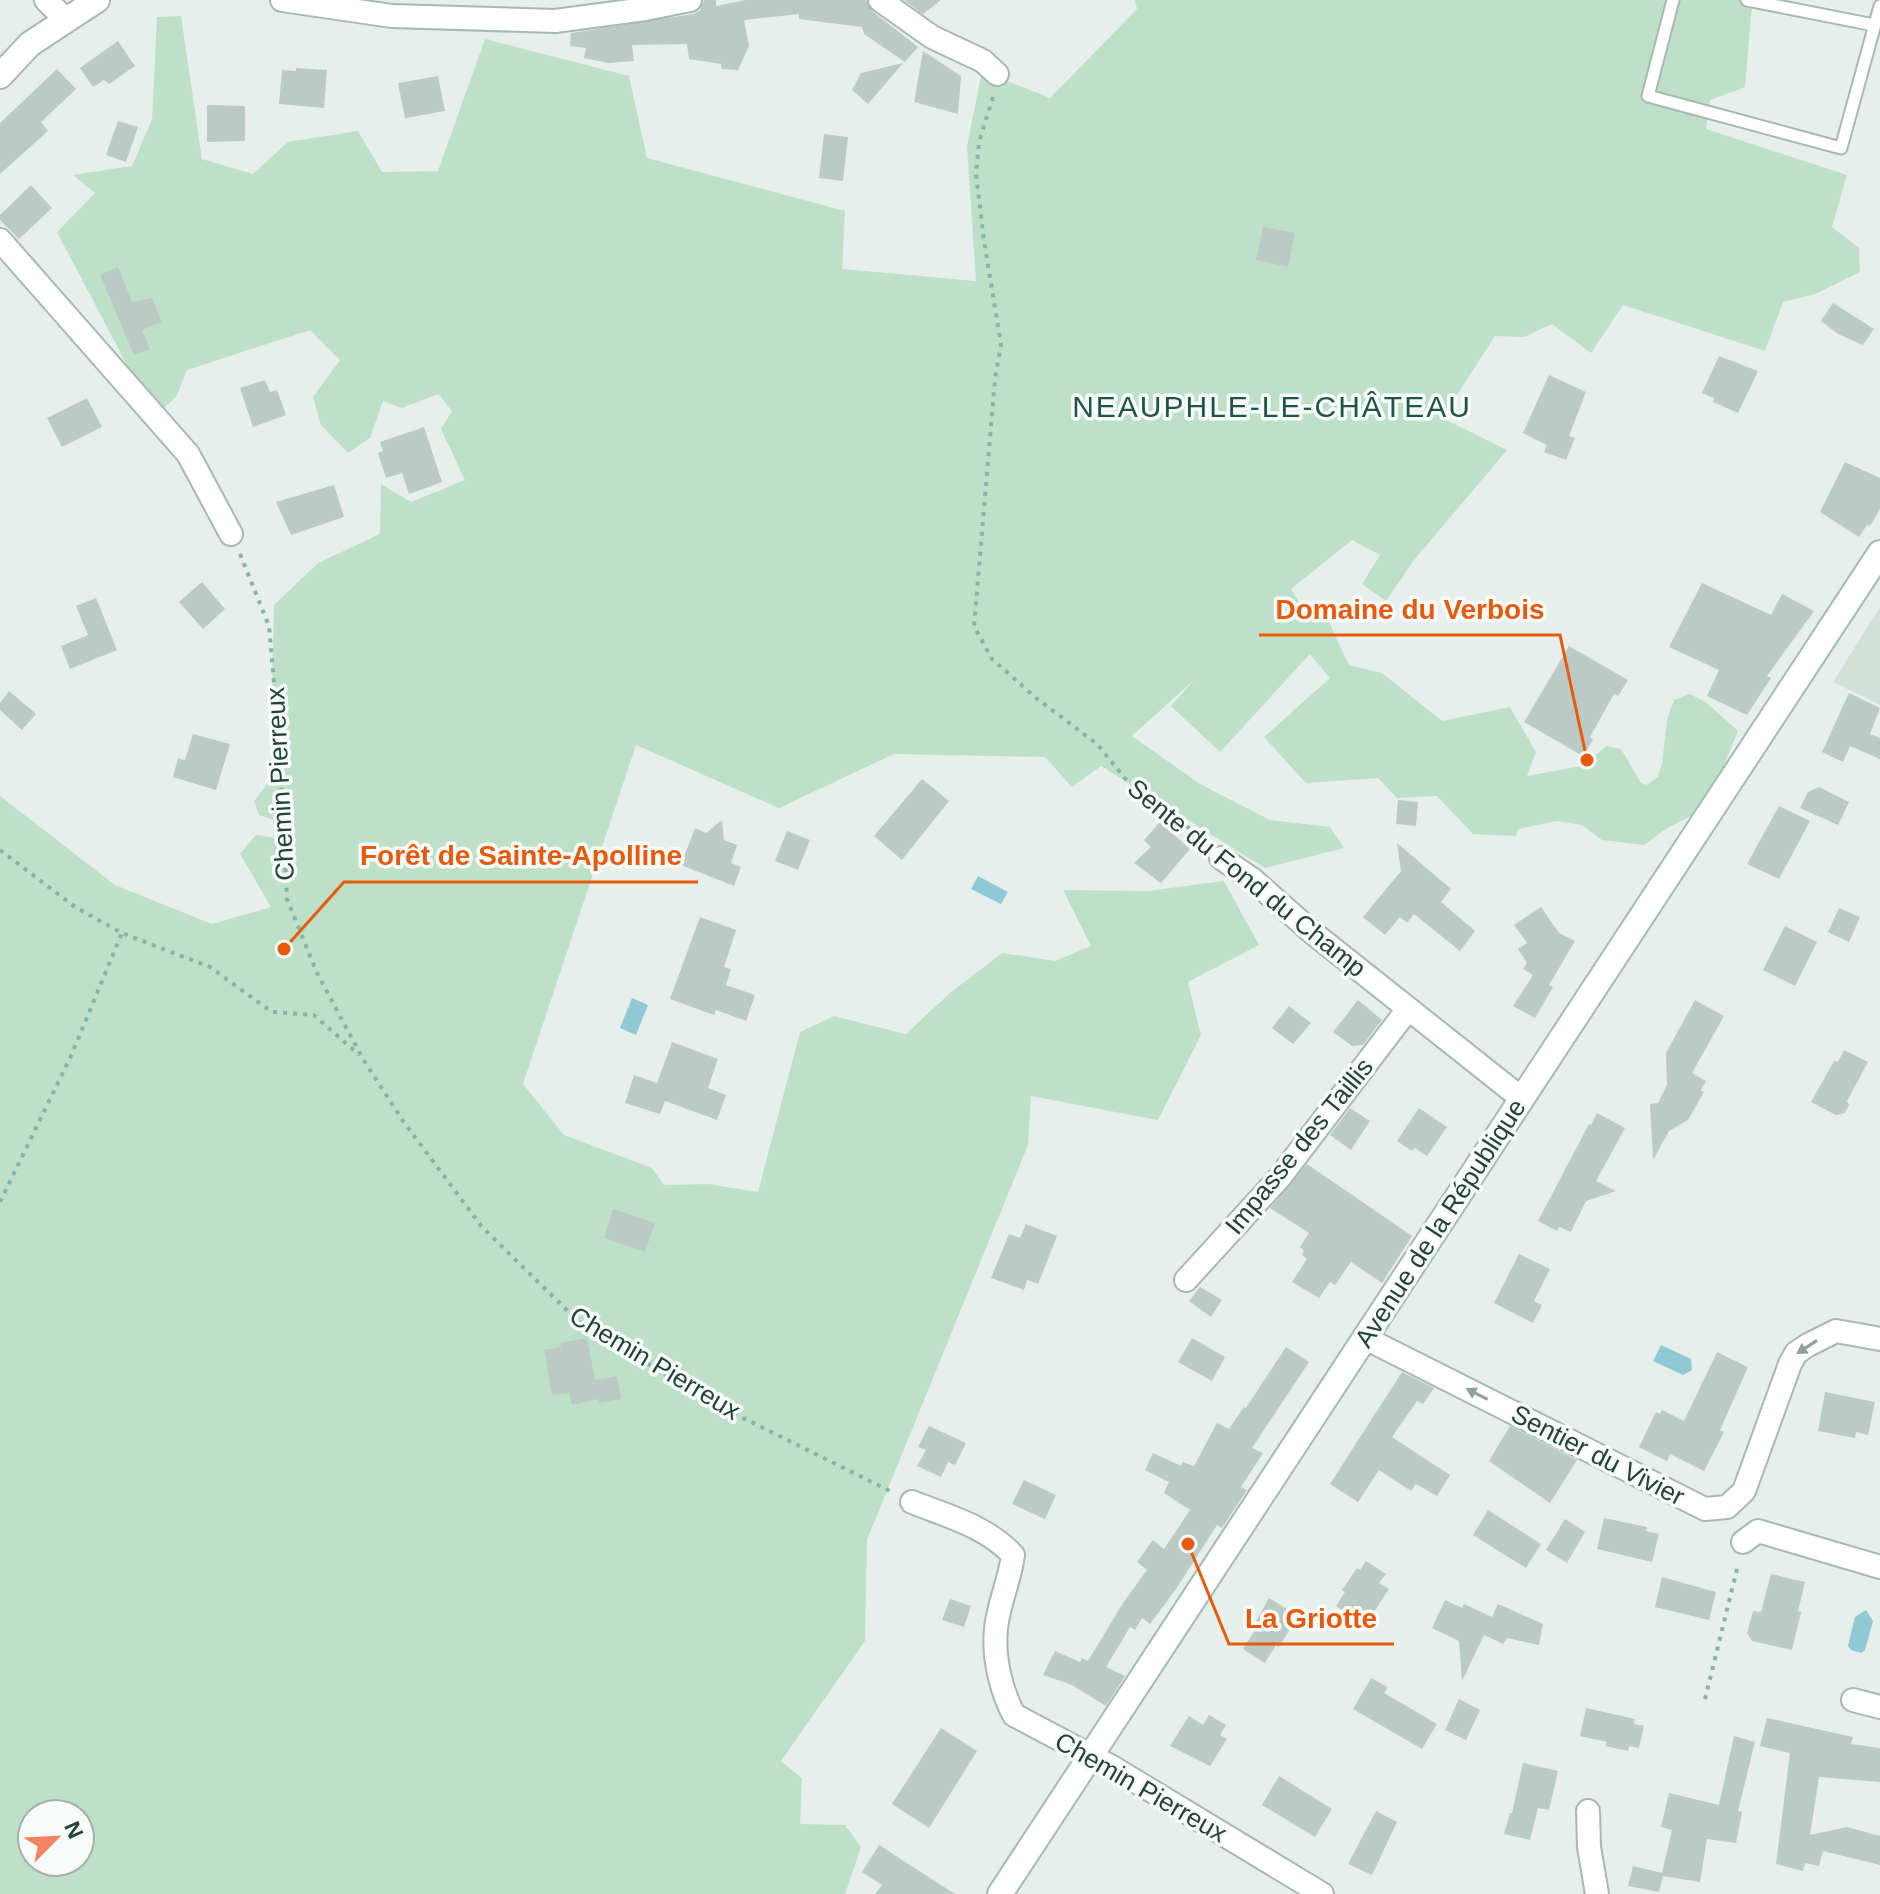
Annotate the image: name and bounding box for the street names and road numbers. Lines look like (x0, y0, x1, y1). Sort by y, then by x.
street label: Chemin Pierreux (260, 687, 300, 881)
street label: Sente du Fond du Champ (1122, 773, 1372, 983)
street label: Impasse des Taillis (1219, 1052, 1379, 1240)
street label: Avenue de la République (1348, 1093, 1532, 1353)
street label: Chemin Pierreux (564, 1300, 746, 1426)
street label: Sentier du Vivier (1506, 1398, 1690, 1512)
street label: Chemin Pierreux (1050, 1726, 1232, 1848)

